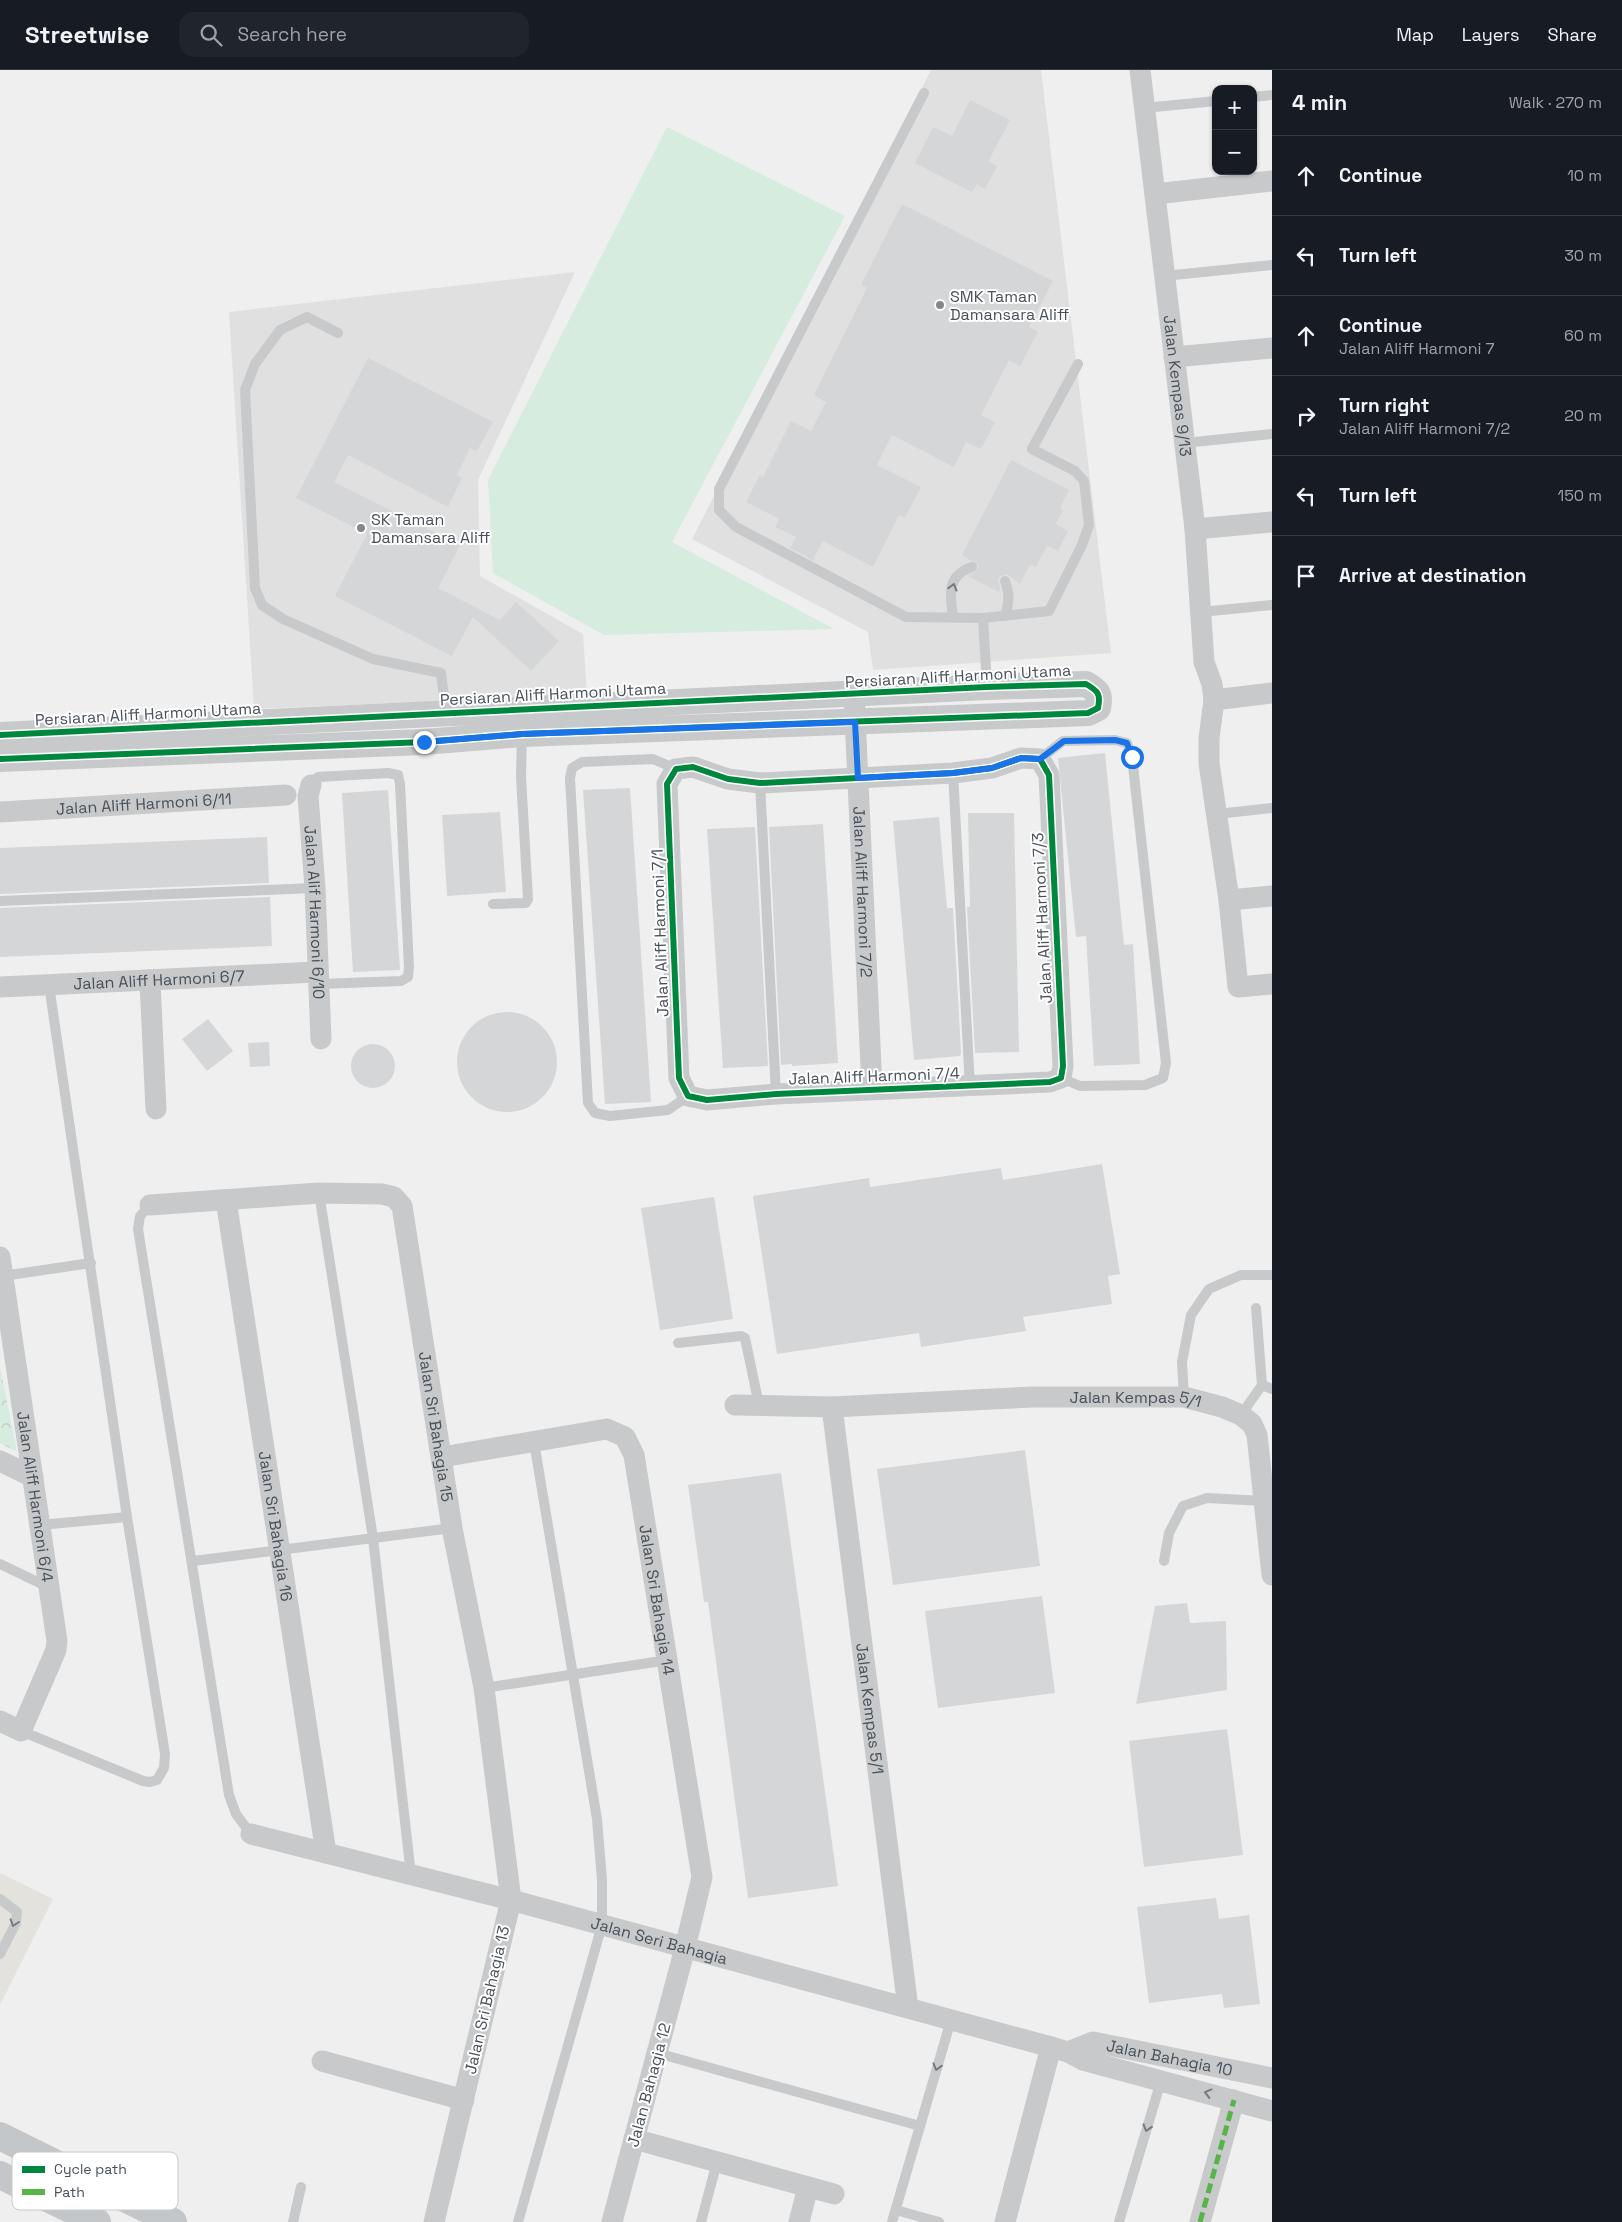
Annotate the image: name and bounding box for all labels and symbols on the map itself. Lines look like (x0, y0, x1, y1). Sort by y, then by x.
place label: SMK Taman Damansara Aliff (950, 286, 1069, 325)
marker: SMK Taman Damansara Aliff (934, 299, 946, 311)
street label: Jalan Kempas 9/13 (1159, 314, 1197, 458)
place label: SK Taman Damansara Aliff (371, 509, 490, 548)
marker: SK Taman Damansara Aliff (355, 522, 367, 534)
one-way arrow (947, 584, 957, 592)
street label: Persiaran Aliff Harmoni Utama (844, 660, 1072, 692)
street label: Persiaran Aliff Harmoni Utama (439, 678, 667, 710)
street label: Persiaran Aliff Harmoni Utama (34, 698, 262, 730)
route end (413, 731, 436, 754)
route start (1121, 746, 1144, 769)
street label: Jalan Aliff Harmoni 6/11 (55, 788, 232, 819)
street label: Jalan Aliff Harmoni 7/2 (849, 806, 877, 978)
street label: Jalan Alif Harmoni 6/10 (300, 825, 330, 1000)
street label: Jalan Aliff Harmoni 7/3 (1027, 832, 1057, 1004)
street label: Jalan Aliff Harmoni 7/1 (647, 849, 673, 1017)
street label: Jalan Aliff Harmoni 6/7 (73, 965, 245, 994)
street label: Jalan Aliff Harmoni 7/4 (788, 1063, 960, 1089)
street label: Jalan Sri Bahagia 15 (414, 1350, 458, 1503)
street label: Jalan Kempas 5/1 (1070, 1386, 1204, 1412)
street label: Jalan Aliff Harmoni 6/4 (12, 1410, 59, 1583)
street label: Jalan Sri Bahagia 16 (254, 1450, 298, 1603)
street label: Jalan Sri Bahagia 14 (635, 1523, 680, 1677)
street label: Jalan Kempas 5/1 (851, 1642, 889, 1776)
street label: Jalan Seri Bahagia (589, 1912, 730, 1969)
one-way arrow (10, 1919, 20, 1927)
street label: Jalan Sri Bahagia 13 (460, 1924, 514, 2076)
street label: Jalan Bahagia 12 (622, 2021, 676, 2149)
street label: Jalan Bahagia 10 (1105, 2034, 1235, 2080)
one-way arrow (933, 2062, 943, 2070)
one-way arrow (1204, 2089, 1213, 2099)
one-way arrow (1143, 2123, 1153, 2131)
legend (12, 2152, 178, 2210)
text: Cycle path (54, 2160, 127, 2178)
text: Path (54, 2183, 85, 2201)

